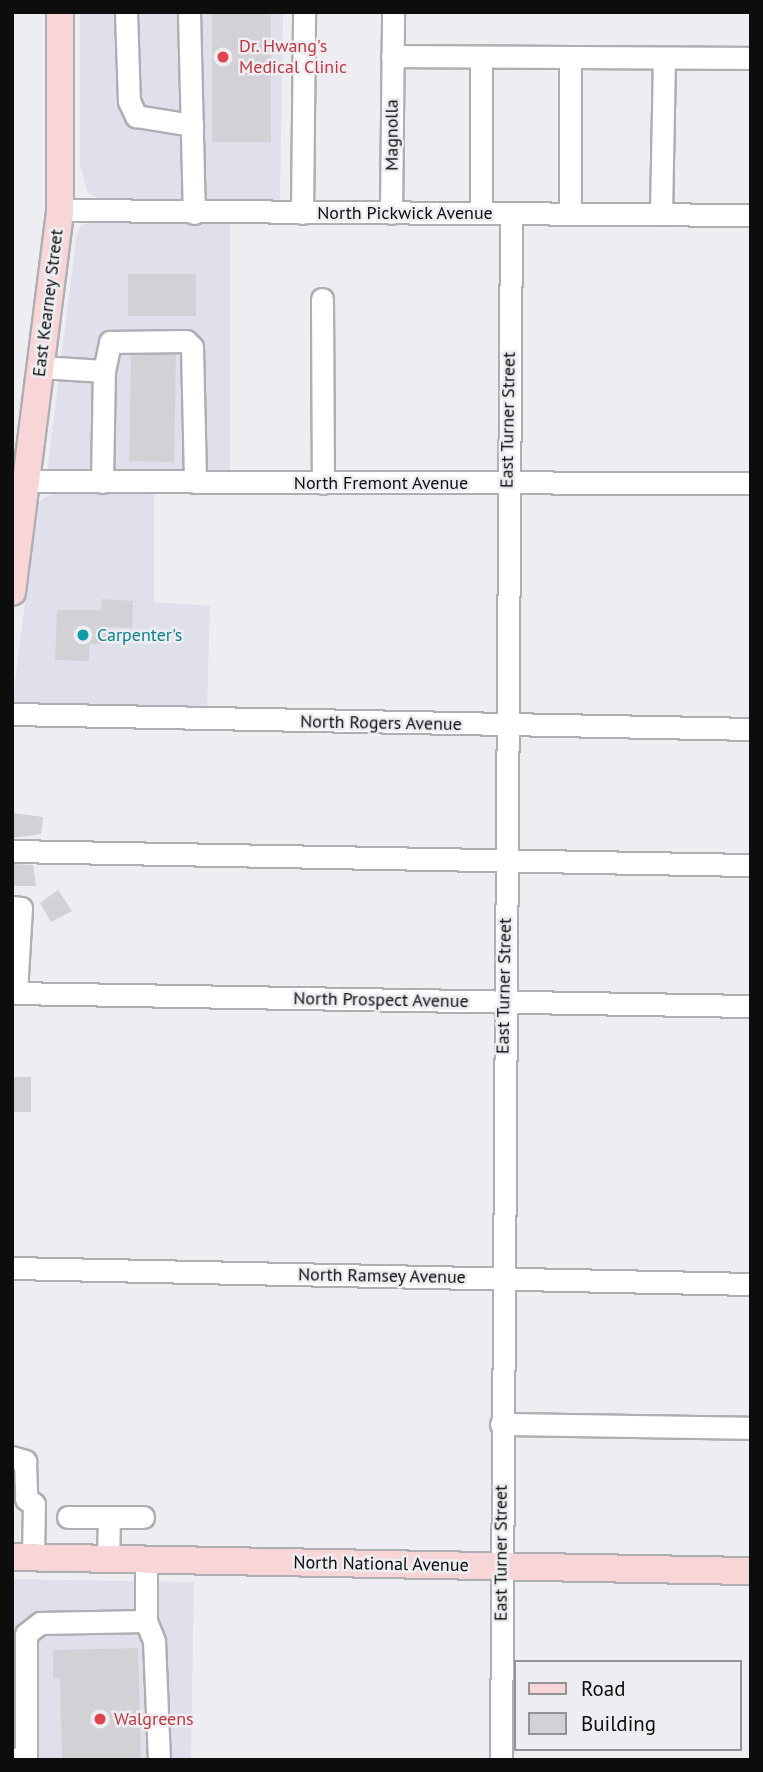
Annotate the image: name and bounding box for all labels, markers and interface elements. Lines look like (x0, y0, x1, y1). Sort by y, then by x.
place label: Dr. Hwang's Medical Clinic (239, 36, 347, 78)
marker: Dr. Hwang's Medical Clinic (213, 47, 233, 67)
street label: Magnolla (381, 99, 403, 171)
street label: North Pickwick Avenue (317, 202, 493, 224)
street label: East Kearney Street (28, 228, 68, 378)
street label: East Turner Street (496, 351, 520, 489)
street label: North Fremont Avenue (294, 472, 468, 494)
place label: Carpenter's (97, 624, 182, 646)
marker: Carpenter's (75, 627, 91, 643)
street label: North Rogers Avenue (300, 711, 462, 735)
street label: East Turner Street (492, 917, 516, 1055)
street label: North Prospect Avenue (293, 988, 469, 1012)
street label: North Ramsey Avenue (297, 1264, 467, 1288)
street label: East Turner Street (490, 1485, 512, 1621)
street label: North National Avenue (293, 1552, 469, 1576)
legend (514, 1660, 742, 1751)
text: Road (581, 1675, 625, 1702)
place label: Walgreens (114, 1708, 194, 1730)
text: Building (581, 1710, 656, 1737)
marker: Walgreens (92, 1711, 108, 1727)

